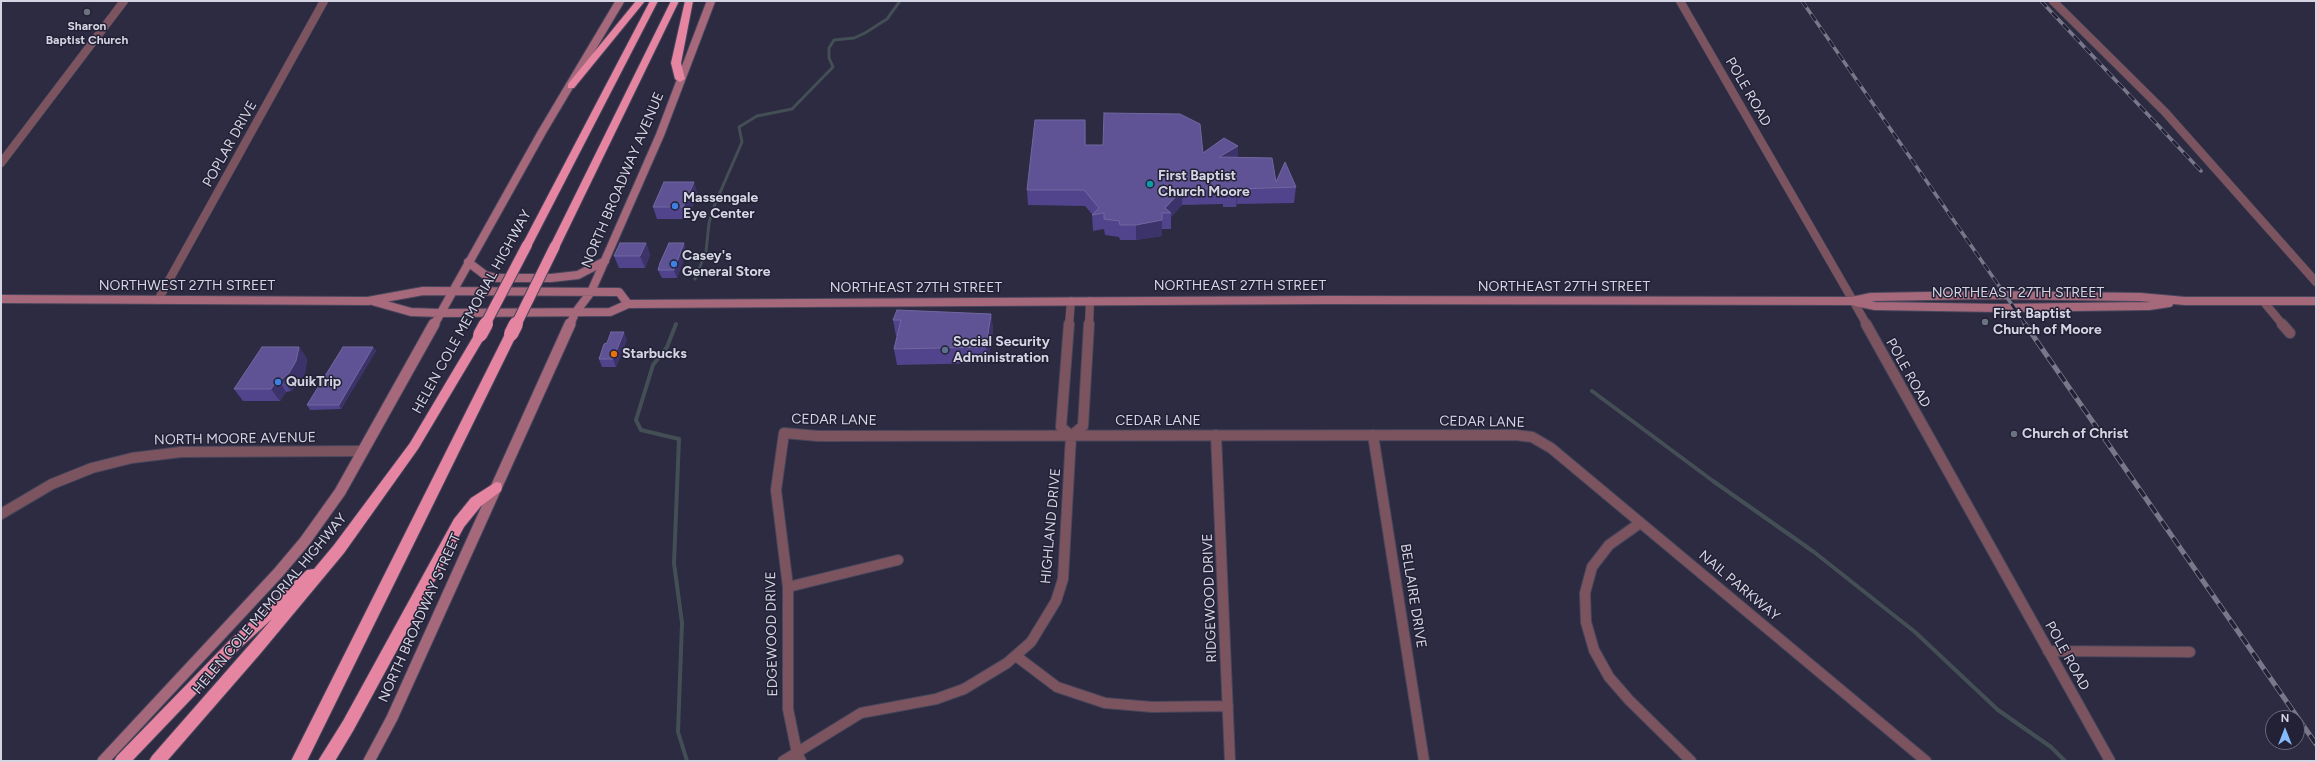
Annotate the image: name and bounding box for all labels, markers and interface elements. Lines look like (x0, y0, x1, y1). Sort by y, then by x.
marker: Sharon Baptist Church (82, 7, 92, 17)
place label: Sharon Baptist Church (46, 19, 128, 47)
street label: POLE ROAD (1722, 55, 1774, 129)
street label: NORTH BROADWAY AVENUE (578, 90, 668, 270)
street label: POPLAR DRIVE (199, 98, 261, 190)
place label: First Baptist Church Moore (1158, 168, 1250, 200)
marker: First Baptist Church Moore (1145, 179, 1155, 189)
place label: Massengale Eye Center (683, 190, 758, 222)
marker: Massengale Eye Center (670, 201, 680, 211)
street label: HELEN COLE MEMORIAL HIGHWAY (409, 207, 535, 417)
place label: Casey's General Store (682, 248, 771, 280)
marker: Casey's General Store (669, 259, 679, 269)
street label: NORTHWEST 27TH STREET (99, 278, 275, 294)
street label: NORTHEAST 27TH STREET (1154, 278, 1326, 294)
street label: NORTHEAST 27TH STREET (1478, 279, 1650, 295)
street label: NORTHEAST 27TH STREET (830, 280, 1002, 296)
street label: NORTHEAST 27TH STREET (1932, 285, 2104, 301)
place label: First Baptist Church of Moore (1993, 306, 2102, 338)
marker: First Baptist Church of Moore (1980, 317, 1990, 327)
place label: Social Security Administration (953, 334, 1050, 366)
street label: POLE ROAD (1882, 335, 1934, 411)
marker: Social Security Administration (940, 345, 950, 355)
place label: Starbucks (622, 346, 687, 362)
marker: Starbucks (609, 349, 619, 359)
place label: QuikTrip (286, 374, 341, 390)
marker: QuikTrip (273, 377, 283, 387)
street label: CEDAR LANE (791, 411, 877, 429)
street label: CEDAR LANE (1115, 413, 1201, 429)
street label: CEDAR LANE (1439, 413, 1525, 431)
place label: Church of Christ (2022, 426, 2129, 442)
street label: NORTH MOORE AVENUE (154, 429, 316, 449)
marker: Church of Christ (2009, 429, 2019, 439)
street label: HIGHLAND DRIVE (1038, 467, 1064, 585)
street label: HELEN COLE MEMORIAL HIGHWAY (189, 510, 351, 698)
street label: NORTH BROADWAY STREET (375, 531, 465, 705)
street label: RIDGEWOOD DRIVE (1199, 533, 1221, 663)
street label: BELLAIRE DRIVE (1396, 543, 1430, 649)
street label: NAIL PARKWAY (1695, 547, 1783, 625)
street label: EDGEWOOD DRIVE (763, 571, 781, 697)
street label: POLE ROAD (2041, 618, 2093, 694)
north arrow (2265, 710, 2305, 750)
text: N (2281, 712, 2289, 725)

